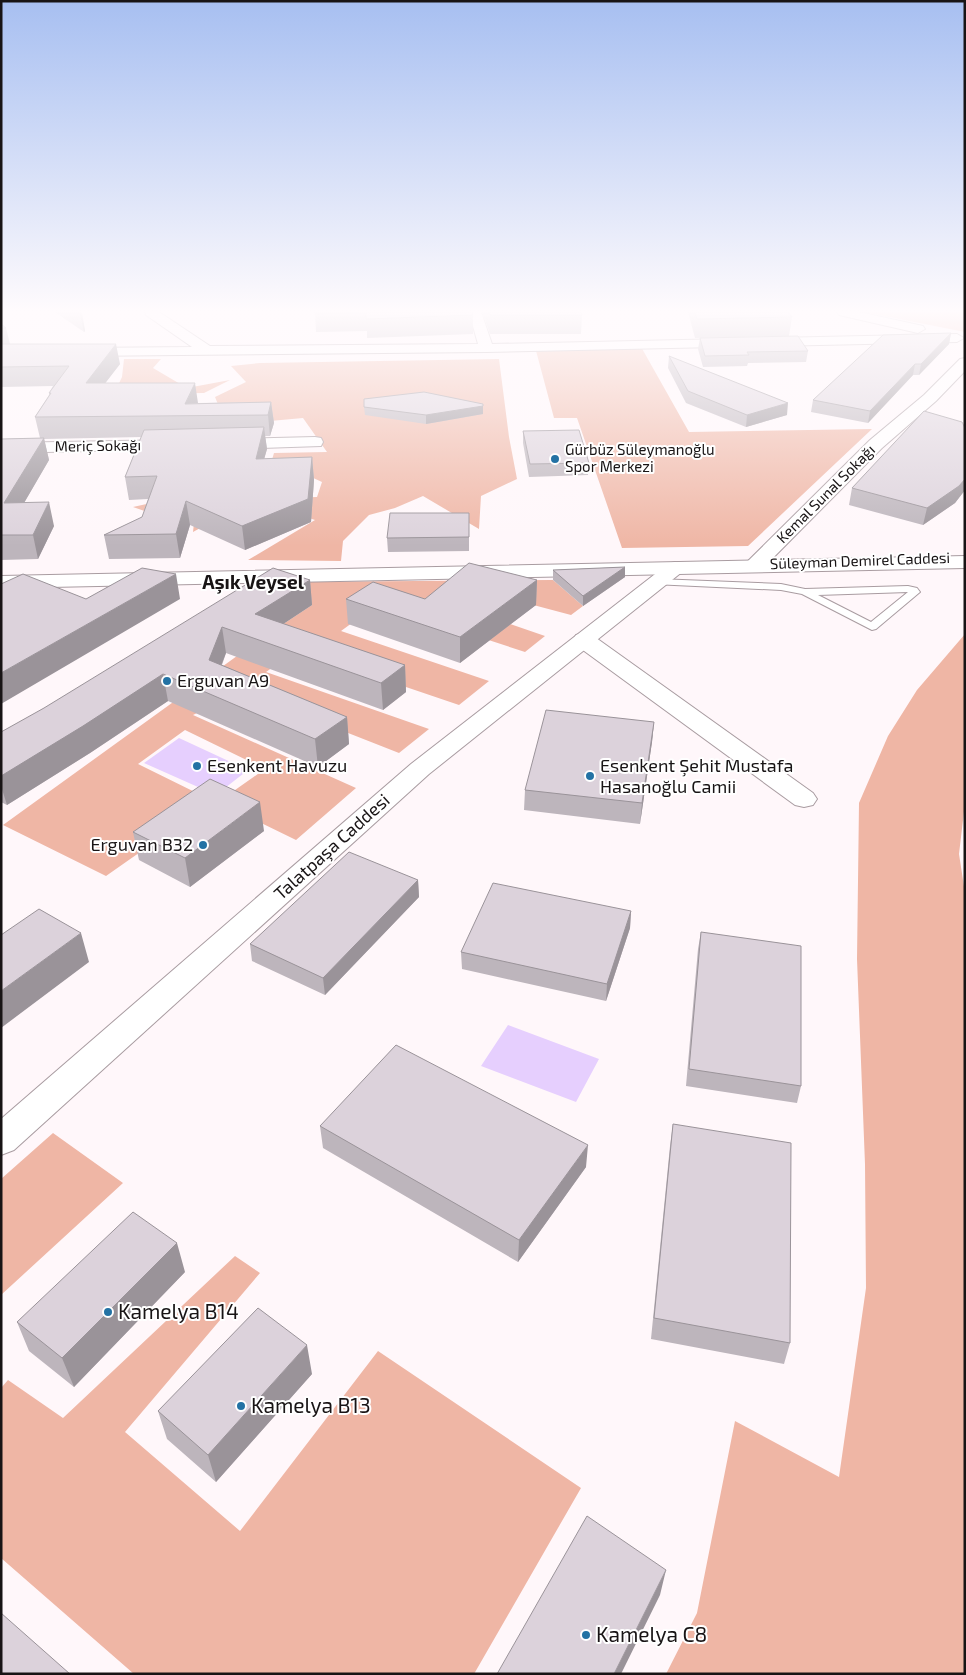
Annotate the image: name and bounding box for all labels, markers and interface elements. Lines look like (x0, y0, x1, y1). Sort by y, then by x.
street label: Meriç Sokağı (55, 435, 141, 456)
place label: Gürbüz Süleymanoğlu Spor Merkezi (565, 440, 714, 475)
street label: Kemal Sunal Sokağı (772, 440, 878, 546)
marker: Gürbüz Süleymanoğlu Spor Merkezi (549, 453, 561, 465)
street label: Süleyman Demirel Caddesi (770, 548, 950, 572)
district label: Aşık Veysel (202, 570, 305, 594)
place label: Erguvan A9 (177, 669, 269, 691)
marker: Erguvan A9 (161, 675, 173, 687)
place label: Esenkent Havuzu (207, 754, 347, 776)
place label: Esenkent Şehit Mustafa Hasanoğlu Camii (600, 754, 793, 797)
marker: Esenkent Havuzu (191, 760, 203, 772)
marker: Esenkent Şehit Mustafa Hasanoğlu Camii (584, 770, 596, 782)
street label: Talatpaşa Caddesi (269, 789, 394, 905)
place label: Erguvan B32 (90, 833, 193, 855)
marker: Erguvan B32 (197, 839, 209, 851)
place label: Kamelya B14 (118, 1298, 239, 1323)
marker: Kamelya B14 (102, 1306, 114, 1318)
place label: Kamelya B13 (251, 1392, 371, 1417)
marker: Kamelya B13 (235, 1400, 247, 1412)
place label: Kamelya C8 (596, 1621, 707, 1646)
marker: Kamelya C8 (580, 1629, 592, 1641)

